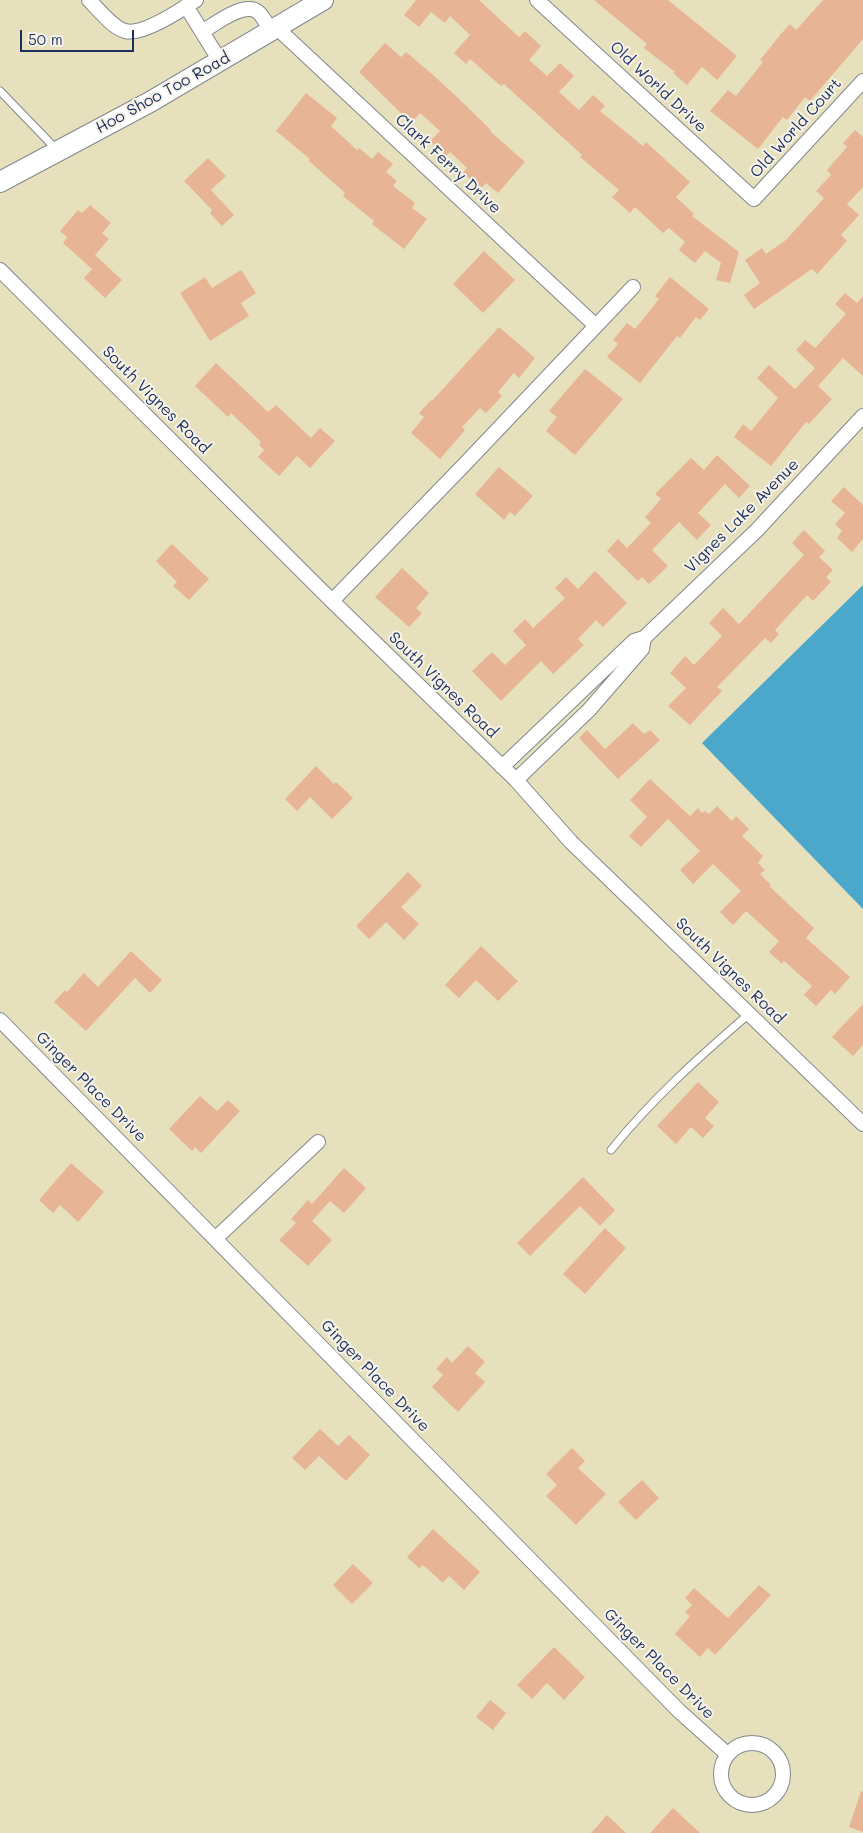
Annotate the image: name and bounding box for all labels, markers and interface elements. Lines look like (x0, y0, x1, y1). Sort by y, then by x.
scale bar (22, 20, 136, 52)
text: 50 m (28, 29, 63, 49)
street label: Old World Drive (606, 37, 710, 137)
street label: Hoo Shoo Too Road (93, 48, 233, 138)
street label: Old World Court (746, 74, 846, 182)
street label: Clark Ferry Drive (391, 110, 505, 218)
street label: South Vignes Road (98, 342, 214, 458)
street label: Vignes Lake Avenue (681, 455, 803, 577)
street label: South Vignes Road (384, 628, 502, 742)
street label: South Vignes Road (671, 914, 789, 1028)
street label: Ginger Place Drive (32, 1028, 150, 1146)
street label: Ginger Place Drive (317, 1316, 433, 1436)
street label: Ginger Place Drive (600, 1605, 718, 1723)

